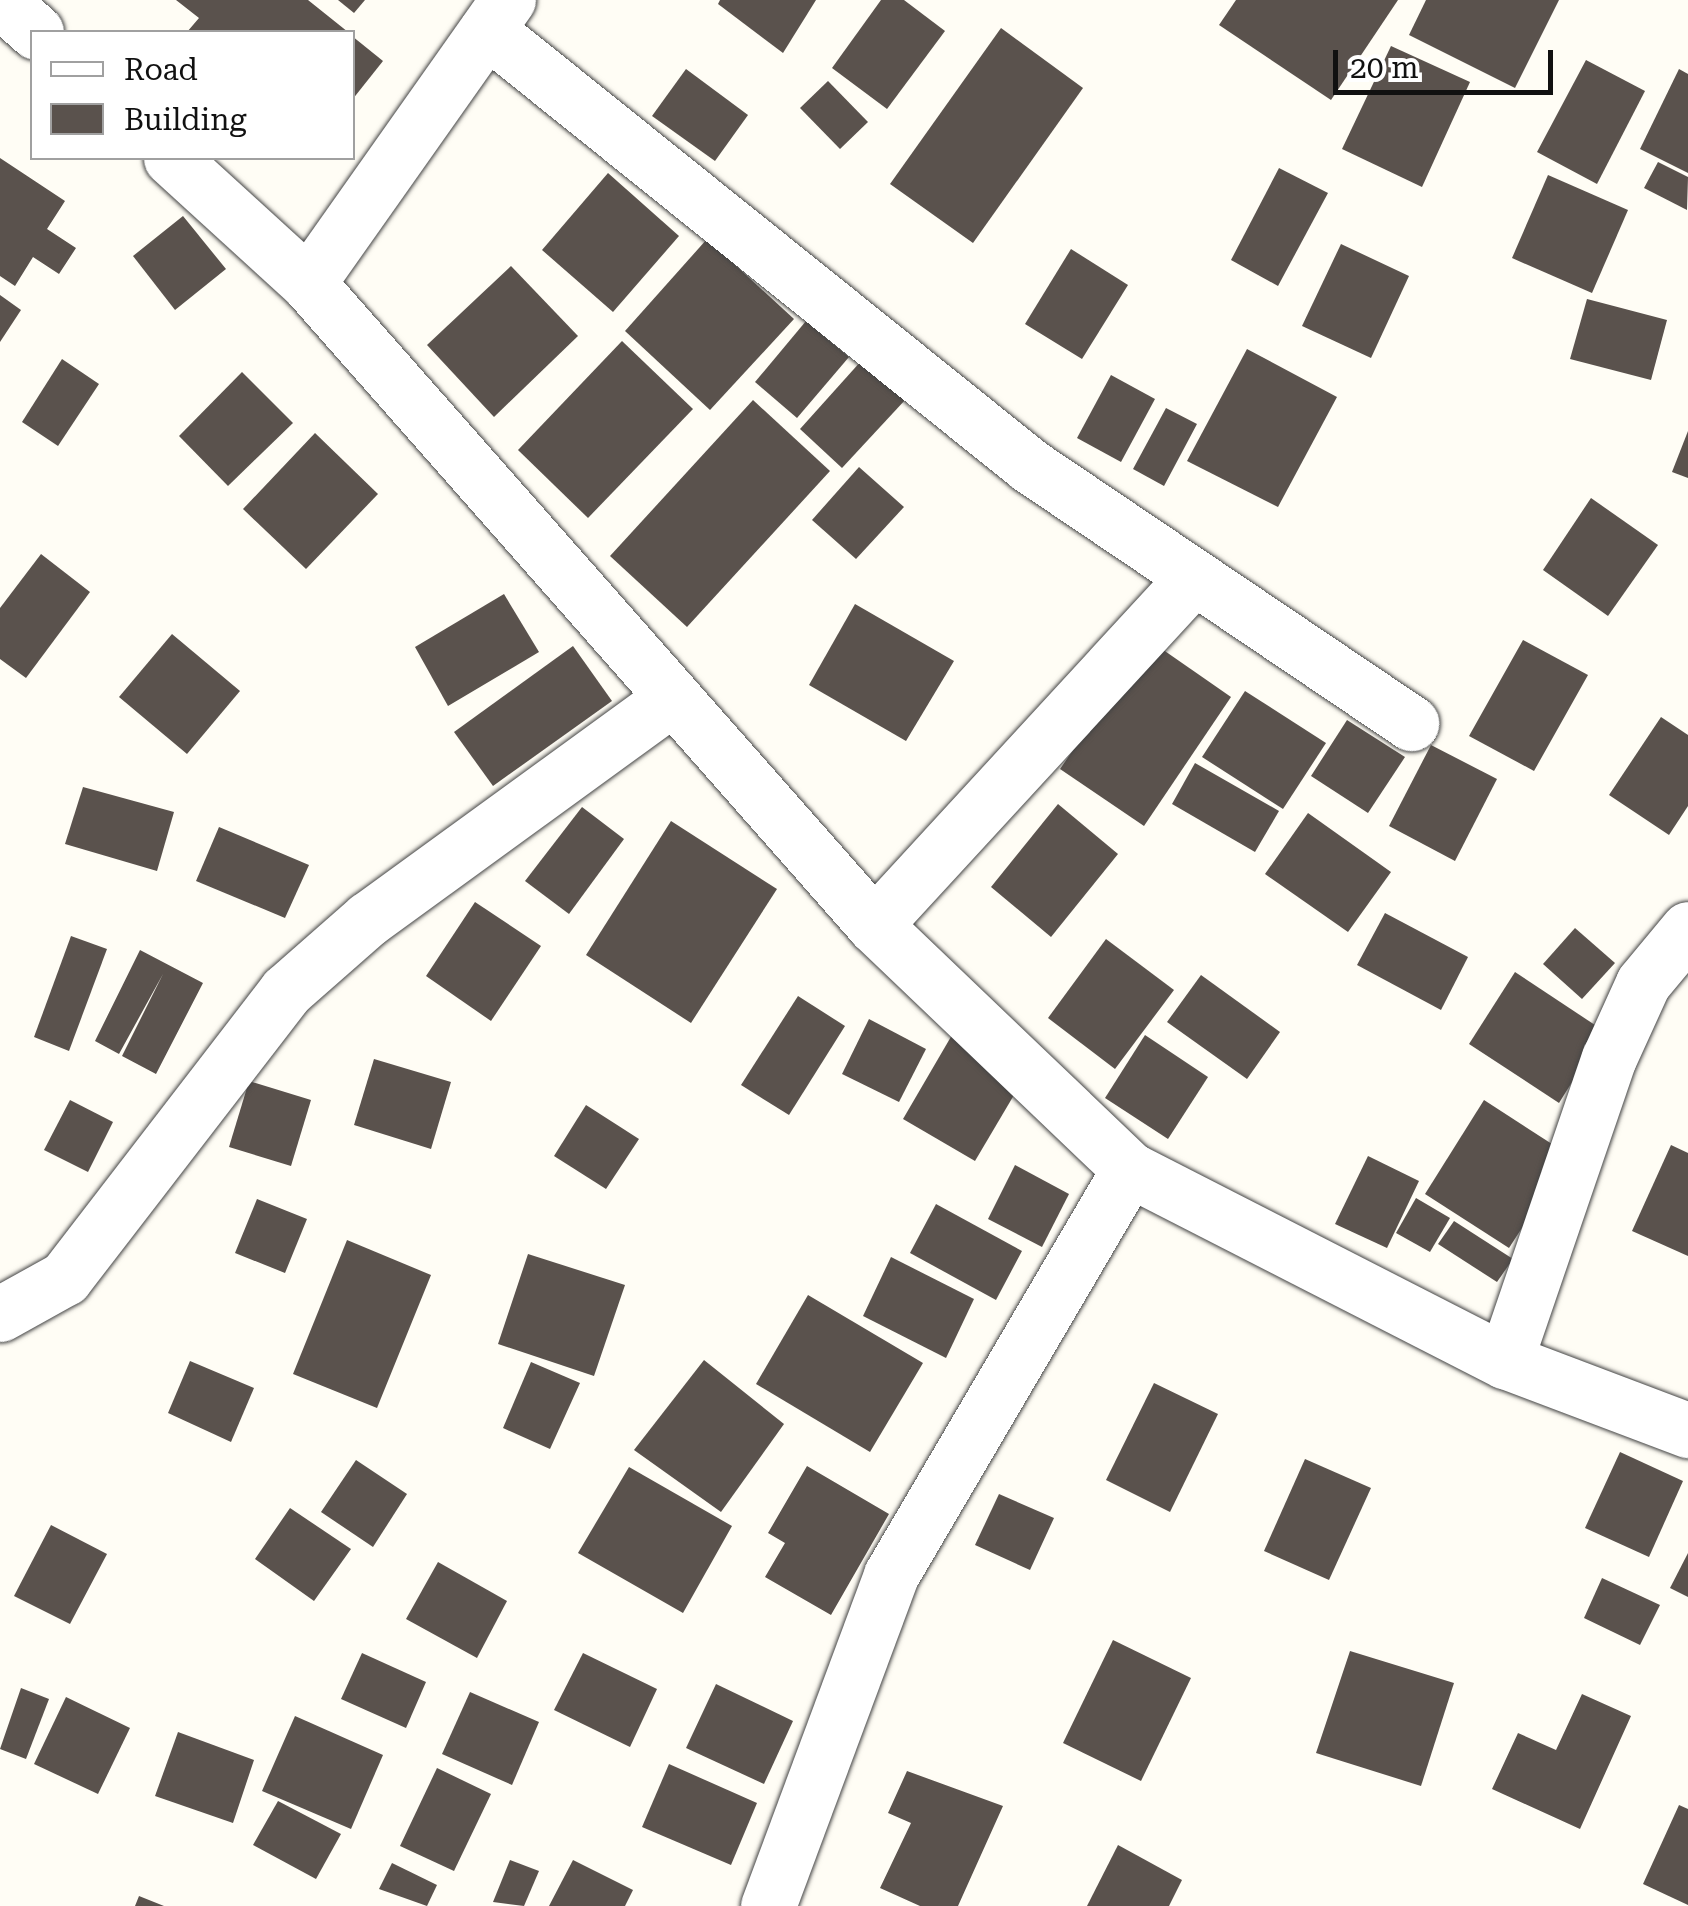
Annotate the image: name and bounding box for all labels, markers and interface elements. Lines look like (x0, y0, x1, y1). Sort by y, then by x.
legend (30, 30, 355, 160)
scale bar (1338, 30, 1558, 92)
text: 20 m (1350, 50, 1419, 85)
text: Road (124, 52, 198, 87)
text: Building (124, 102, 247, 137)

